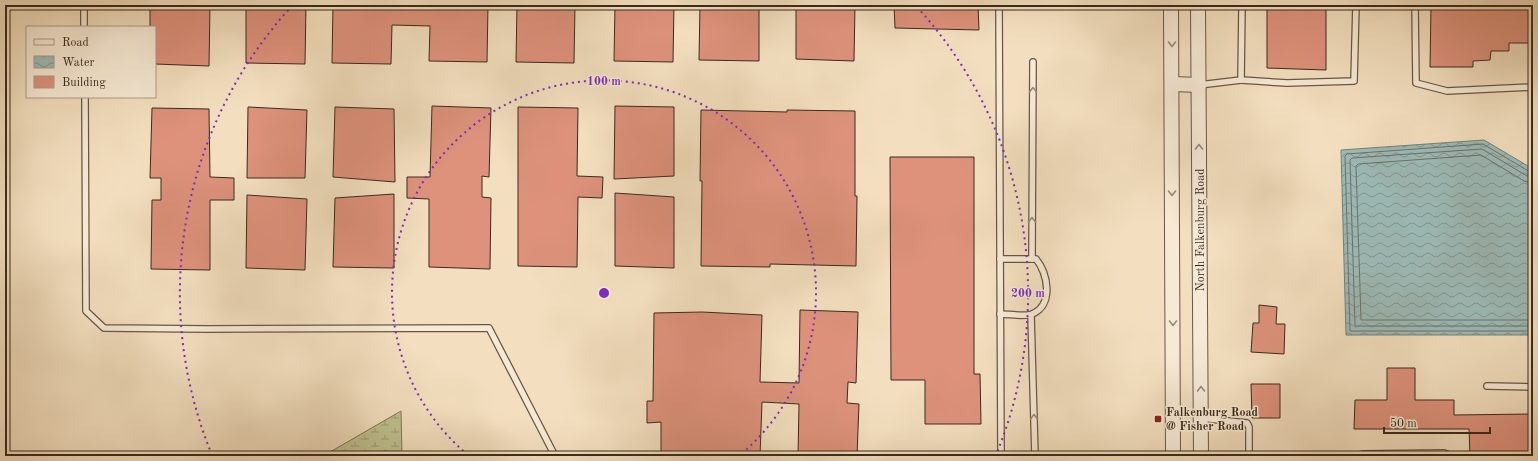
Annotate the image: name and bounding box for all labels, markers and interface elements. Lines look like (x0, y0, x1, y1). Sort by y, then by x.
legend (26, 26, 156, 98)
text: Road (62, 37, 89, 49)
one-way arrow (1168, 41, 1176, 47)
text: Water (62, 57, 95, 69)
text: 100 m (587, 76, 621, 88)
text: Building (62, 77, 106, 89)
one-way arrow (1029, 87, 1037, 93)
one-way arrow (1195, 144, 1203, 150)
street label: North Falkenburg Road (1195, 168, 1207, 292)
one-way arrow (1168, 190, 1176, 196)
one-way arrow (1028, 217, 1036, 223)
centre of rings (597, 286, 611, 300)
text: 200 m (1011, 288, 1045, 300)
one-way arrow (1169, 320, 1177, 326)
one-way arrow (1197, 386, 1205, 392)
place label: Falkenburg Road @ Fisher Road (1166, 407, 1259, 433)
scale bar (1384, 409, 1490, 435)
one-way arrow (1030, 414, 1038, 420)
marker: Falkenburg Road @ Fisher Road (1153, 414, 1163, 424)
text: 50 m (1390, 417, 1417, 430)

